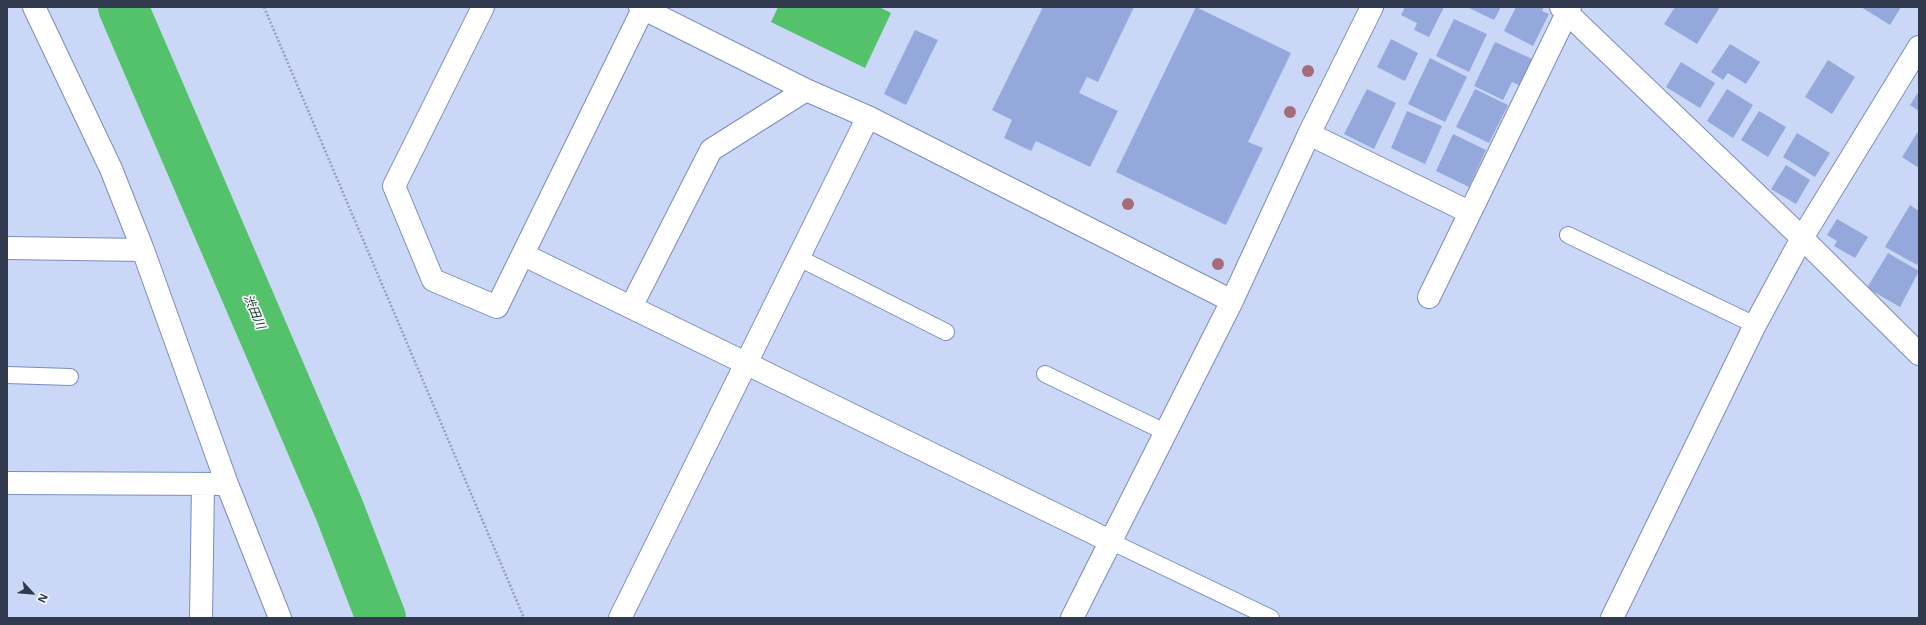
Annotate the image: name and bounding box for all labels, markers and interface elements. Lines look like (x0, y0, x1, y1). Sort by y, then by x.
water label: 渋田川 (240, 293, 268, 331)
north arrow (12, 573, 52, 613)
text: N (35, 591, 52, 606)

